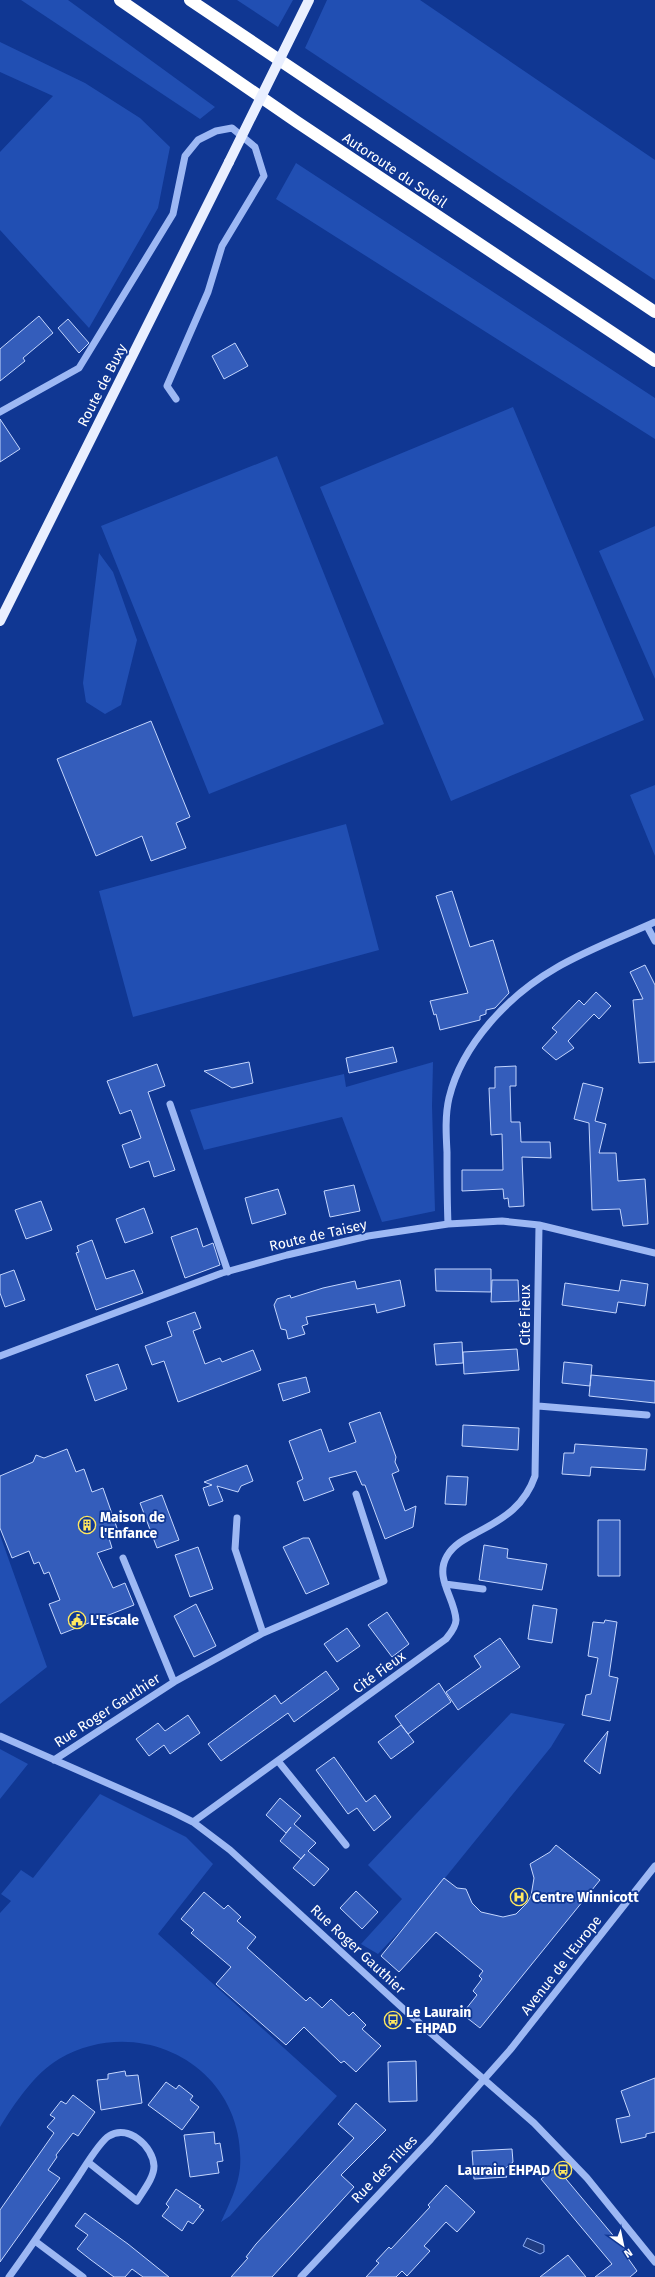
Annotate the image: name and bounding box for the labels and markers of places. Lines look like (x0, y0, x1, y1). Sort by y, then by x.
place label: Maison de l'Enfance (100, 1509, 165, 1542)
building icon: Maison de l'Enfance (77, 1515, 97, 1535)
public building icon: L'Escale (67, 1610, 87, 1630)
place label: L'Escale (90, 1612, 139, 1629)
hospital icon: Centre Winnicott (509, 1887, 529, 1907)
place label: Centre Winnicott (532, 1889, 639, 1906)
place label: Le Laurain - EHPAD (406, 2004, 471, 2037)
bus stop icon: Le Laurain - EHPAD (383, 2010, 403, 2030)
bus stop icon: Laurain EHPAD (553, 2160, 573, 2180)
place label: Laurain EHPAD (458, 2162, 550, 2179)

